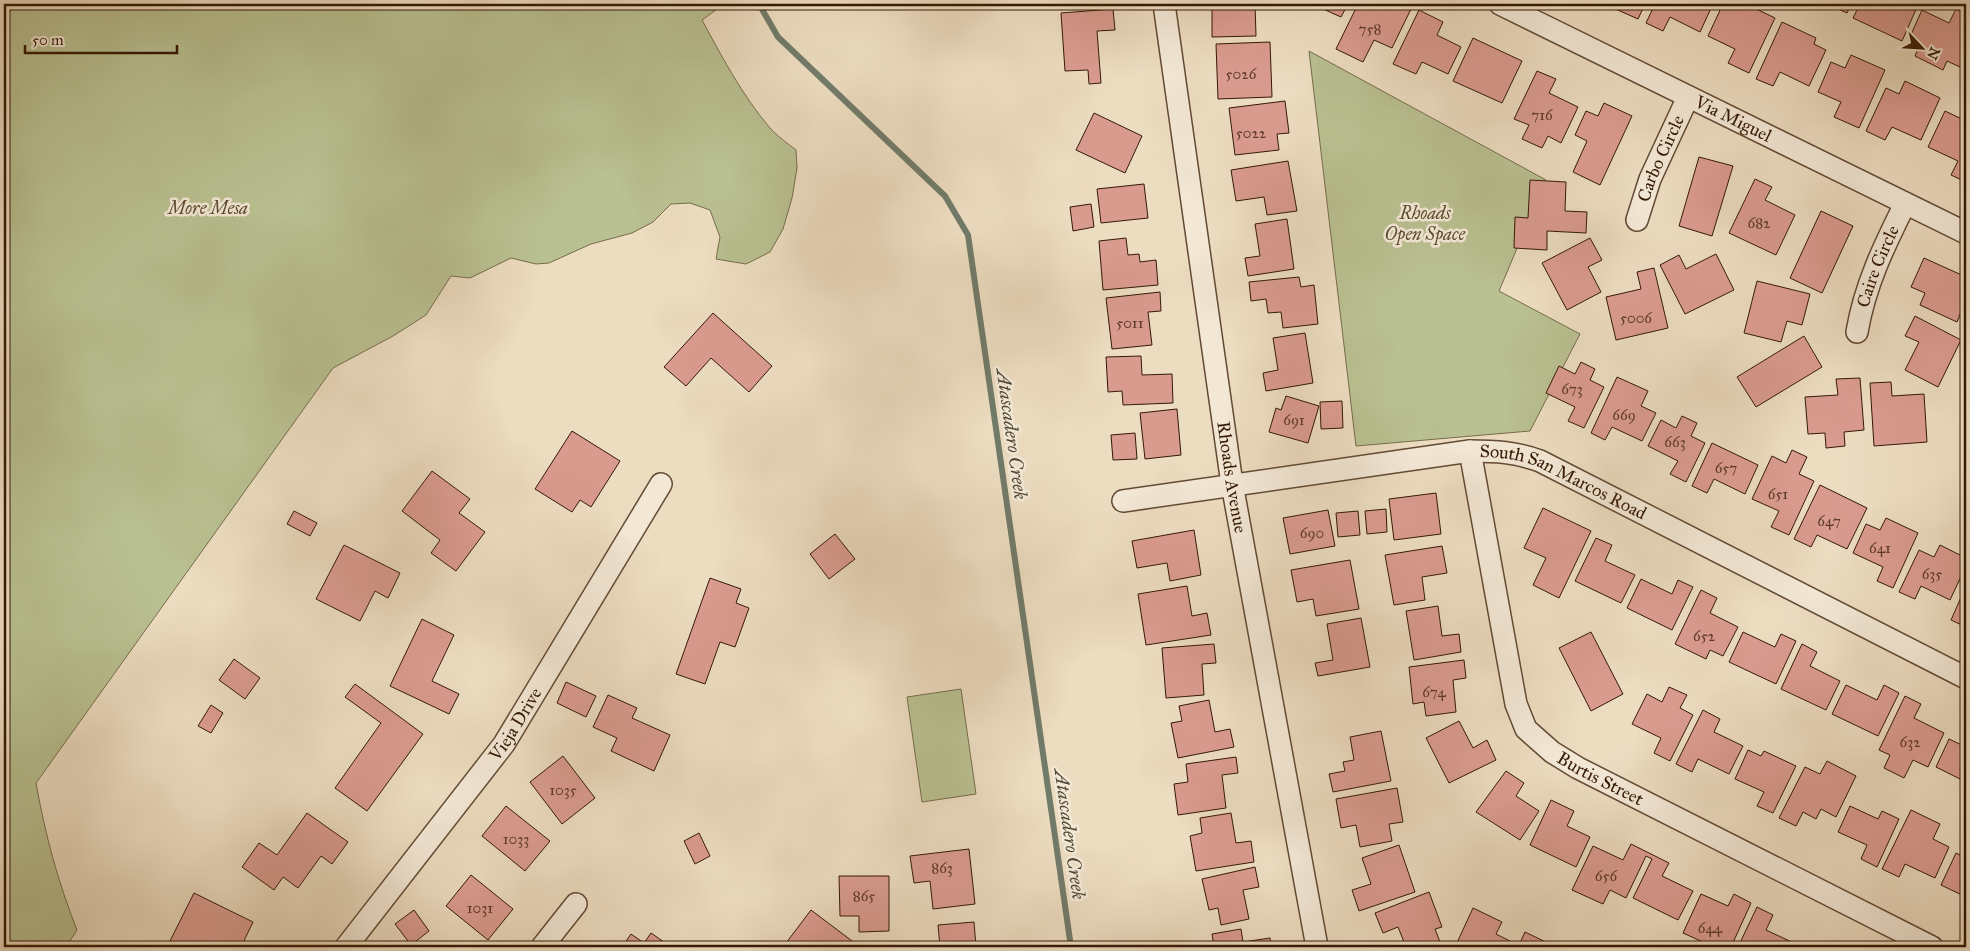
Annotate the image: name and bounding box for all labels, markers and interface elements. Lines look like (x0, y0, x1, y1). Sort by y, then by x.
house number: 758 (1359, 20, 1381, 38)
scale bar (25, 22, 178, 54)
north arrow (1898, 22, 1948, 72)
text: 50 m (32, 31, 64, 49)
text: N (1923, 44, 1944, 62)
house number: 5026 (1226, 65, 1258, 83)
street label: Via Miguel (1690, 90, 1776, 147)
house number: 716 (1531, 106, 1554, 124)
street label: Carbo Circle (1633, 112, 1689, 204)
house number: 5022 (1236, 124, 1267, 142)
park label: More Mesa (166, 197, 248, 219)
park label: Rhoads Open Space (1385, 202, 1466, 246)
house number: 682 (1747, 214, 1771, 232)
street label: Caire Circle (1852, 222, 1904, 310)
house number: 5006 (1620, 309, 1653, 327)
house number: 5011 (1116, 314, 1144, 332)
water label: Atascadero Creek (991, 365, 1033, 501)
house number: 673 (1561, 380, 1583, 398)
house number: 669 (1612, 406, 1636, 424)
house number: 691 (1283, 411, 1305, 429)
street label: Rhoads Avenue (1212, 420, 1252, 535)
house number: 663 (1664, 433, 1686, 451)
street label: South San Marcos Road (1479, 440, 1650, 524)
house number: 657 (1715, 459, 1737, 477)
house number: 651 (1768, 485, 1788, 503)
house number: 647 (1817, 512, 1841, 530)
house number: 690 (1300, 524, 1324, 542)
house number: 641 (1869, 539, 1891, 557)
house number: 635 (1922, 565, 1942, 583)
house number: 652 (1693, 627, 1716, 645)
house number: 674 (1422, 683, 1446, 701)
street label: Vieja Drive (483, 684, 546, 766)
house number: 632 (1899, 733, 1921, 751)
street label: Burtis Street (1553, 747, 1648, 811)
water label: Atascadero Creek (1049, 765, 1091, 901)
house number: 1035 (549, 781, 577, 799)
house number: 1033 (503, 830, 529, 848)
house number: 863 (931, 859, 953, 877)
house number: 656 (1595, 867, 1618, 885)
house number: 865 (853, 887, 875, 905)
house number: 1031 (467, 899, 493, 917)
house number: 644 (1698, 919, 1723, 937)

